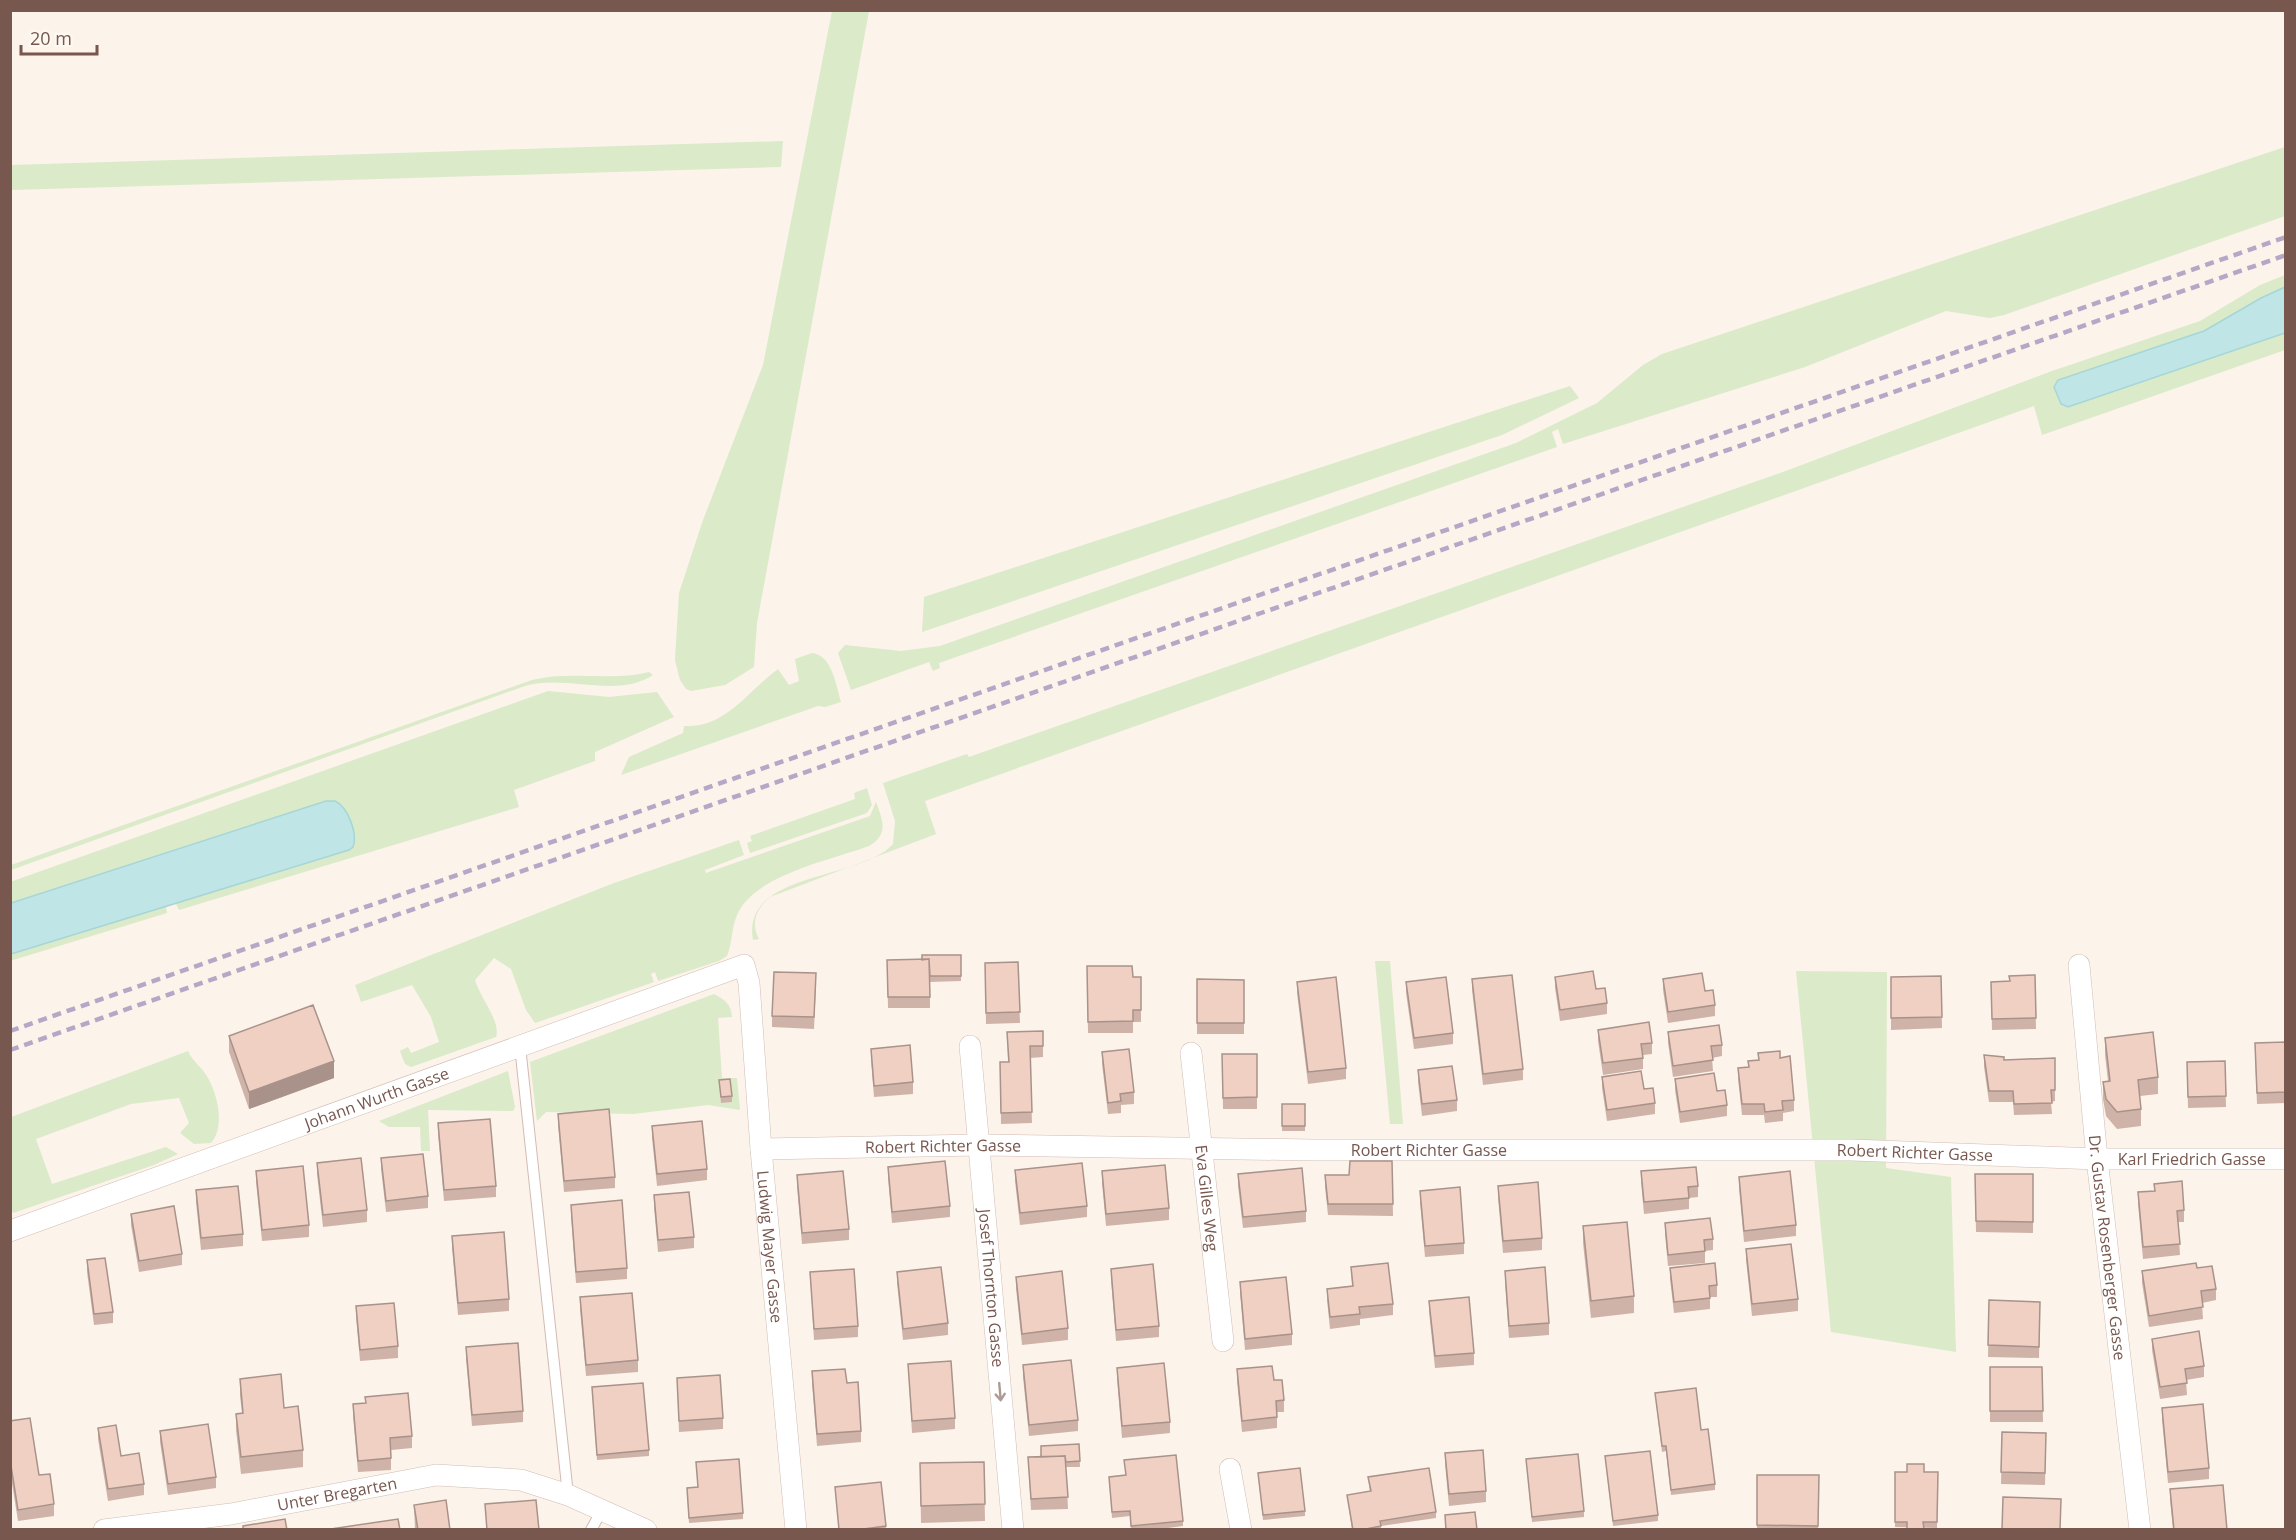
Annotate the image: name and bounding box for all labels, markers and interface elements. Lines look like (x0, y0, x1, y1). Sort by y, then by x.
scale bar (21, 18, 98, 56)
text: 20 m (30, 26, 72, 50)
street label: Johann Wurth Gasse (300, 1062, 452, 1135)
street label: Robert Richter Gasse (865, 1134, 1021, 1158)
street label: Dr. Gustav Rosenberger Gasse (2084, 1134, 2131, 1361)
street label: Robert Richter Gasse (1351, 1139, 1507, 1161)
street label: Robert Richter Gasse (1837, 1139, 1993, 1166)
street label: Eva Gilles Weg (1190, 1144, 1224, 1253)
street label: Karl Friedrich Gasse (2118, 1148, 2266, 1170)
street label: Ludwig Mayer Gasse (752, 1170, 788, 1324)
street label: Josef Thornton Gasse (973, 1206, 1009, 1368)
one-way arrow (995, 1381, 1006, 1401)
street label: Unter Bregarten (275, 1472, 399, 1516)

